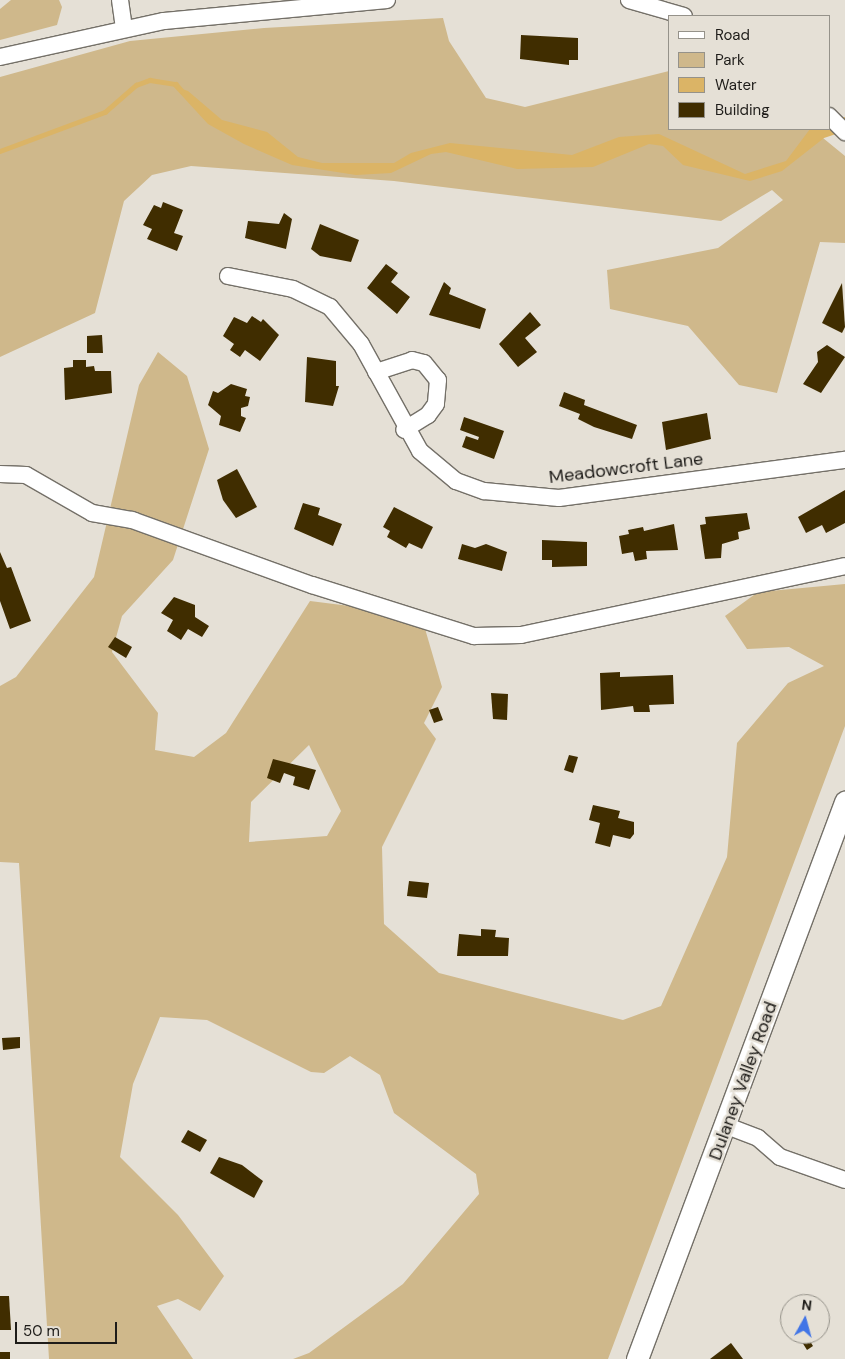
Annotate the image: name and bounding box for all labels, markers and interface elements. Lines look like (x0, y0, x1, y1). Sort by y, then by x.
legend (668, 15, 830, 130)
text: Road (715, 25, 750, 45)
text: Park (715, 50, 745, 70)
text: Water (715, 75, 756, 95)
text: Building (715, 100, 770, 120)
street label: Meadowcroft Lane (548, 448, 704, 488)
street label: Dulaney Valley Road (704, 999, 782, 1163)
north arrow (780, 1294, 830, 1344)
text: N (801, 1296, 813, 1315)
scale bar (18, 1312, 120, 1344)
text: 50 m (23, 1321, 60, 1341)

